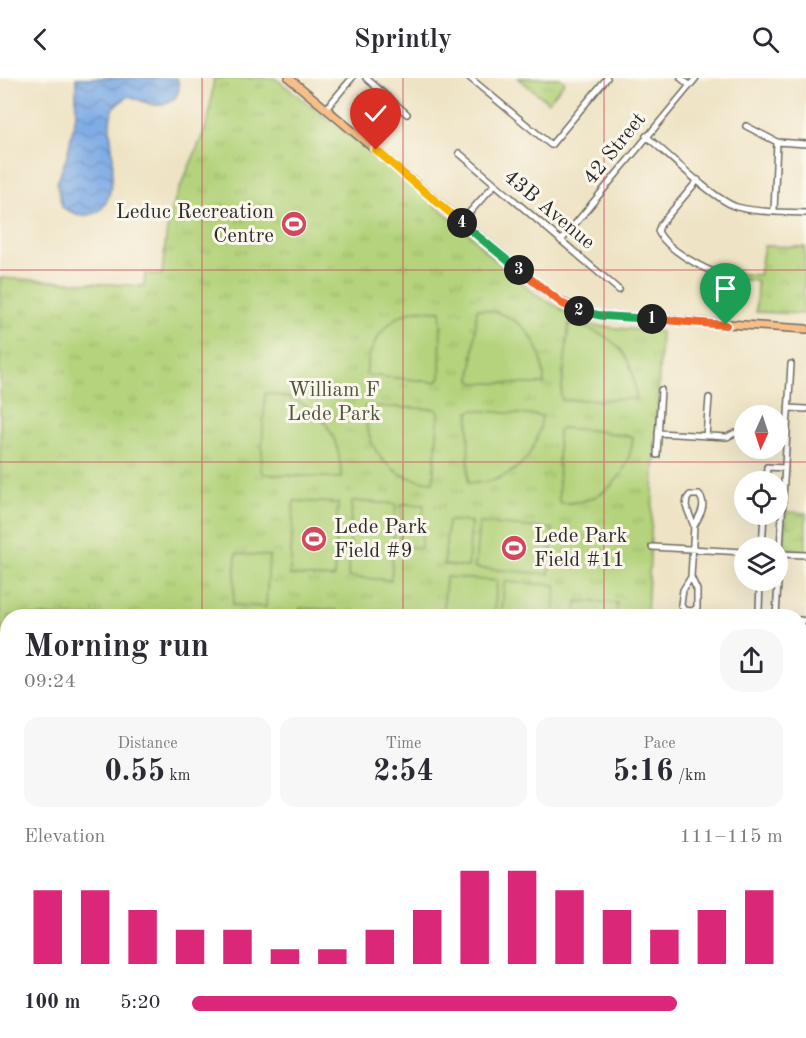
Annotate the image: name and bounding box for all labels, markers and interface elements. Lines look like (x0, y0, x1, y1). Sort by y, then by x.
icon: back (24, 23, 57, 56)
icon: search (749, 23, 782, 56)
text: Sprintly (354, 26, 452, 53)
pin (350, 88, 401, 150)
icon: check (359, 97, 392, 130)
street label: 42 Street (580, 109, 650, 189)
street label: 43B Avenue (500, 166, 598, 254)
place label: Leduc Recreation Centre (116, 202, 274, 247)
pin: 4 (447, 208, 477, 238)
sports icon: Leduc Recreation Centre (279, 209, 309, 239)
text: 4 (457, 215, 467, 231)
pin: 3 (504, 255, 534, 285)
text: 3 (514, 262, 524, 278)
pin (700, 263, 751, 325)
icon: arrive (709, 272, 742, 305)
pin: 2 (564, 296, 594, 326)
text: 2 (574, 303, 584, 319)
pin: 1 (637, 304, 667, 334)
text: 1 (647, 311, 657, 327)
park label: William F Lede Park (287, 380, 381, 425)
north arrow (734, 405, 788, 459)
map controls (734, 405, 788, 591)
button: locate (734, 471, 788, 525)
place label: Lede Park Field #9 (334, 517, 428, 562)
sports icon: Lede Park Field #9 (299, 524, 329, 554)
place label: Lede Park Field #11 (534, 526, 628, 571)
sports icon: Lede Park Field #11 (499, 533, 529, 563)
button: layers (734, 537, 788, 591)
button: share (720, 629, 783, 692)
text: Morning run (24, 631, 209, 664)
text: 09:24 (24, 672, 76, 692)
text: Distance (117, 736, 178, 752)
text: Time (386, 736, 421, 752)
text: Pace (643, 736, 676, 752)
text: 0.55 (104, 757, 165, 787)
text: 2:54 (373, 757, 434, 787)
text: 5:16 (613, 757, 673, 787)
text: km (165, 768, 191, 784)
text: /km (673, 768, 706, 784)
text: Elevation (24, 827, 105, 847)
text: 111–115 m (680, 827, 783, 847)
text: 100 m (24, 993, 80, 1013)
text: 5:20 (120, 993, 160, 1013)

